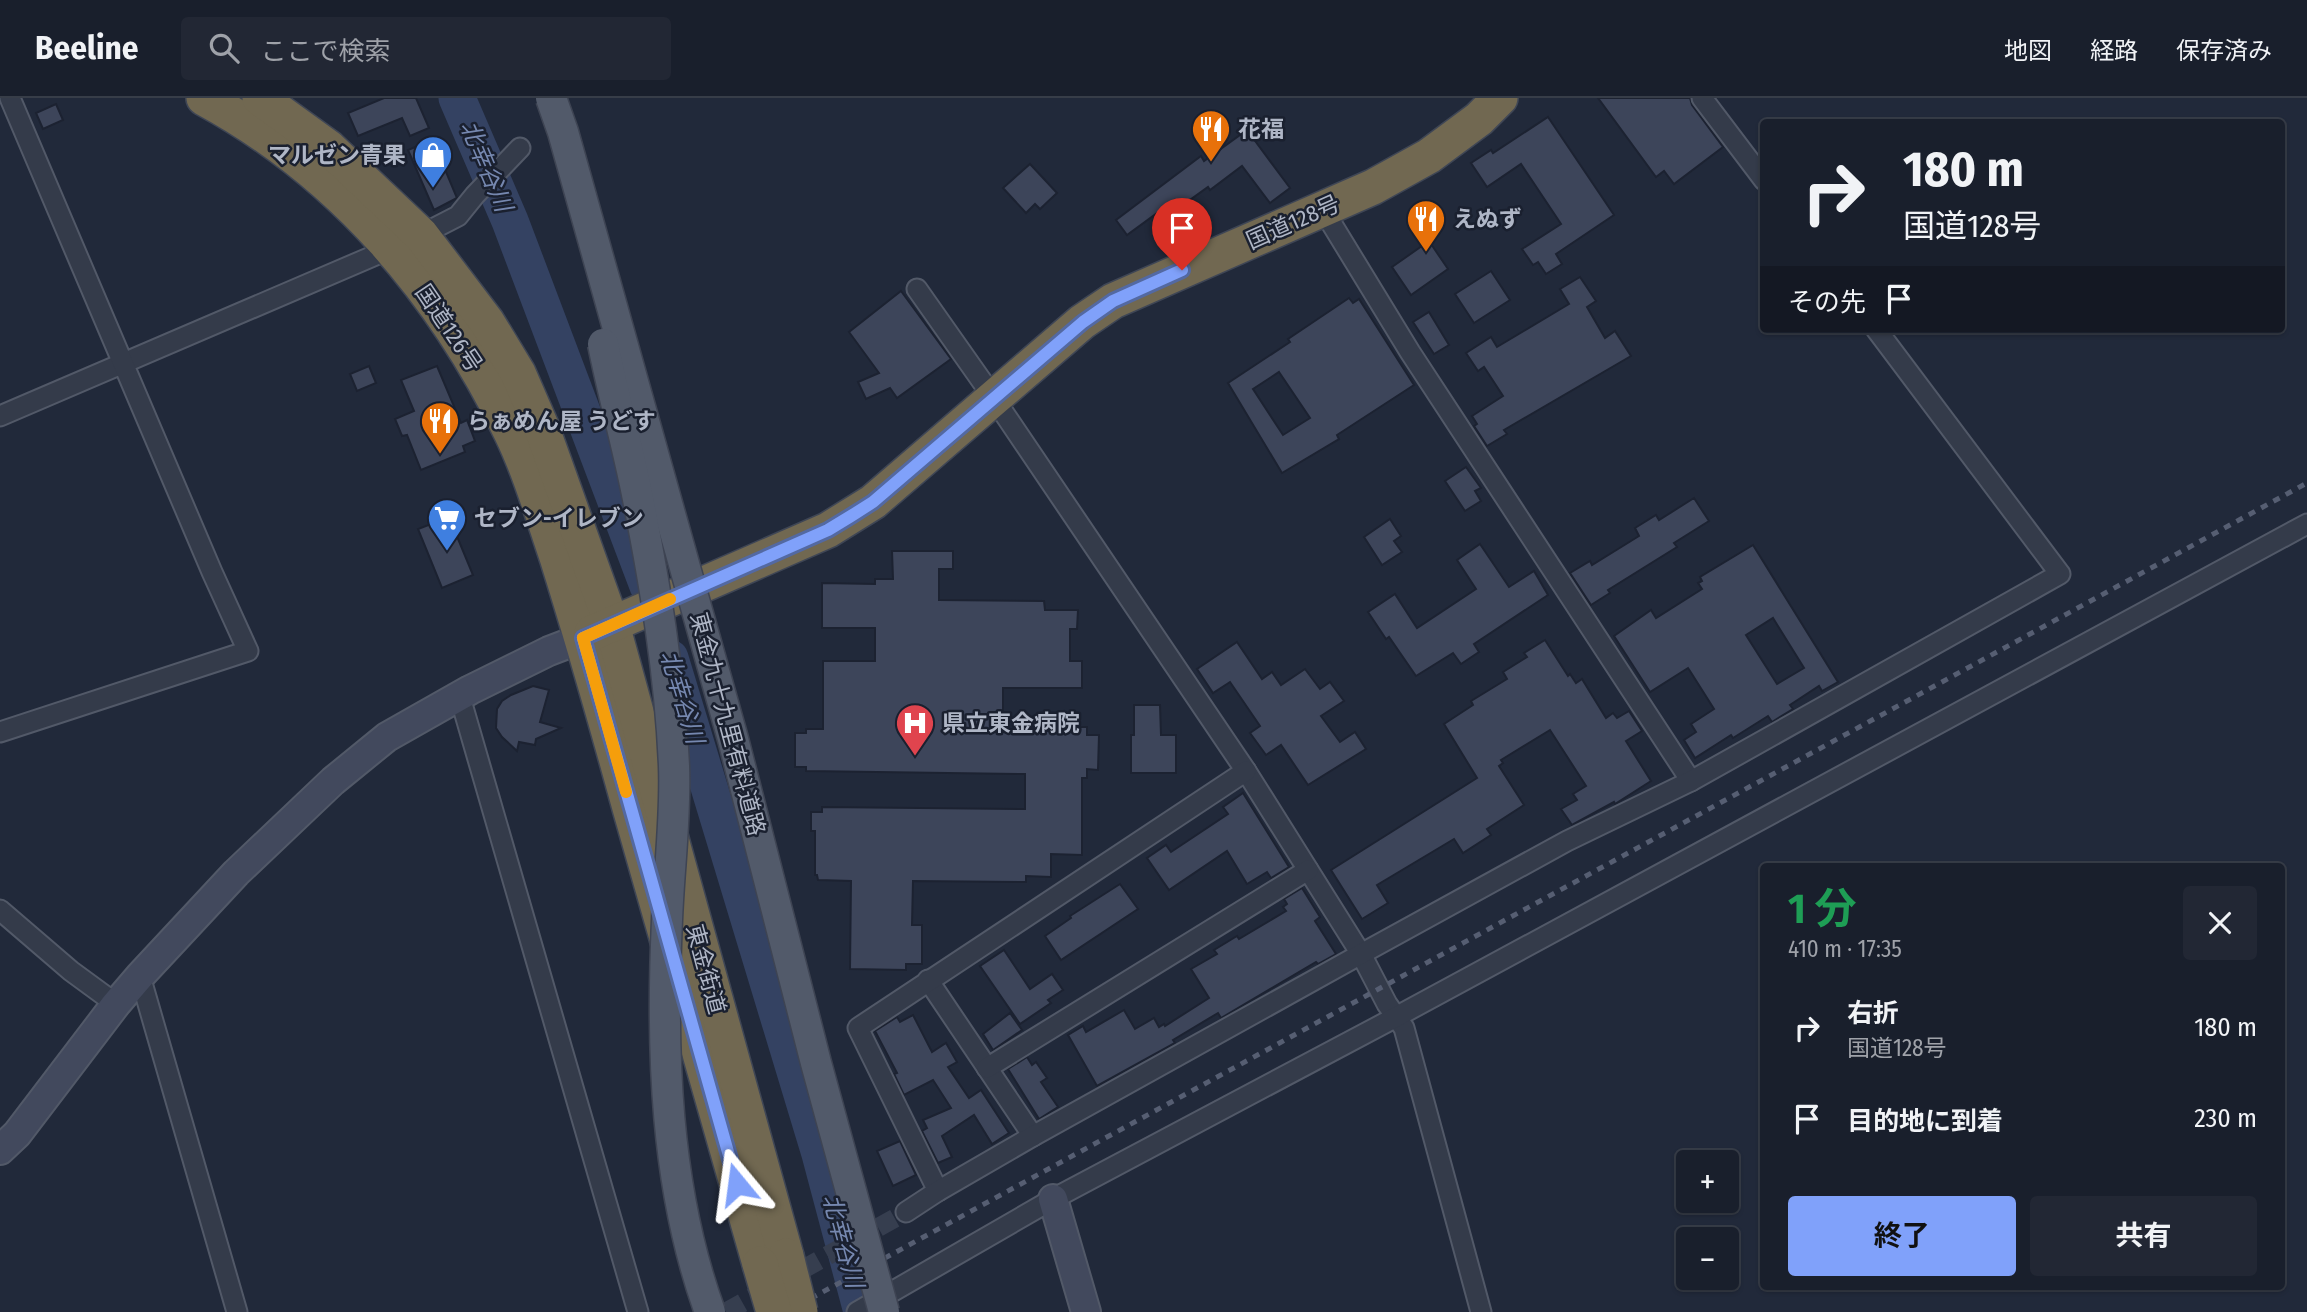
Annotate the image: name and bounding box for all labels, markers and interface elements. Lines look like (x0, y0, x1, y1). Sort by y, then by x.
search box (181, 17, 671, 80)
text: Beeline (35, 28, 139, 68)
icon: search (205, 29, 243, 67)
text: ここで検索 (261, 36, 391, 67)
text: 地図 (2004, 37, 2052, 65)
text: 経路 (2090, 37, 2138, 65)
text: 保存済み (2176, 37, 2272, 65)
restaurant icon: 花福 (1190, 108, 1232, 163)
place label: 花福 (1238, 115, 1284, 143)
water label: 北幸谷川 (454, 116, 519, 218)
shop icon: マルゼン青果 (412, 134, 454, 189)
text: 180 m (1903, 140, 2024, 199)
place label: マルゼン青果 (268, 141, 406, 169)
icon: right (1788, 147, 1879, 238)
street label: 国道128号 (1242, 189, 1344, 255)
pin (1152, 198, 1212, 270)
restaurant icon: えぬず (1405, 198, 1447, 253)
place label: えぬず (1453, 205, 1522, 233)
text: 国道128号 (1903, 207, 2042, 245)
icon: arrive (1163, 209, 1201, 247)
street label: 国道126号 (410, 279, 488, 377)
icon: arrive (1880, 280, 1918, 318)
text: その先 (1788, 287, 1866, 318)
restaurant icon: らぁめん屋 うどす (419, 400, 461, 455)
place label: らぁめん屋 うどす (467, 407, 656, 435)
supermarket icon: セブン-イレブン (426, 497, 468, 552)
place label: セブン-イレブン (474, 504, 644, 532)
street label: 東金九十九里有料道路 (685, 609, 771, 839)
water label: 北幸谷川 (655, 647, 710, 750)
hospital icon: 県立東金病院 (894, 702, 936, 757)
place label: 県立東金病院 (942, 709, 1080, 737)
text: 1 分 (1788, 884, 1857, 934)
button: close (2183, 886, 2257, 960)
street label: 東金街道 (681, 921, 731, 1017)
text: 410 m · 17:35 (1788, 935, 1902, 963)
text: 右折 (1847, 998, 1899, 1029)
icon: right (1788, 1009, 1826, 1047)
text: 180 m (2194, 1012, 2257, 1043)
text: 国道128号 (1847, 1034, 1947, 1062)
icon: arrive (1788, 1100, 1826, 1138)
text: 230 m (2194, 1103, 2257, 1134)
text: 目的地に到着 (1847, 1106, 2003, 1137)
position arrow (700, 1147, 774, 1221)
map controls (1676, 1150, 1739, 1290)
button: + (1676, 1150, 1739, 1213)
water label: 北幸谷川 (817, 1191, 870, 1294)
button: 終了 (1788, 1196, 2016, 1276)
button: 共有 (2030, 1196, 2257, 1276)
button: − (1676, 1227, 1739, 1290)

